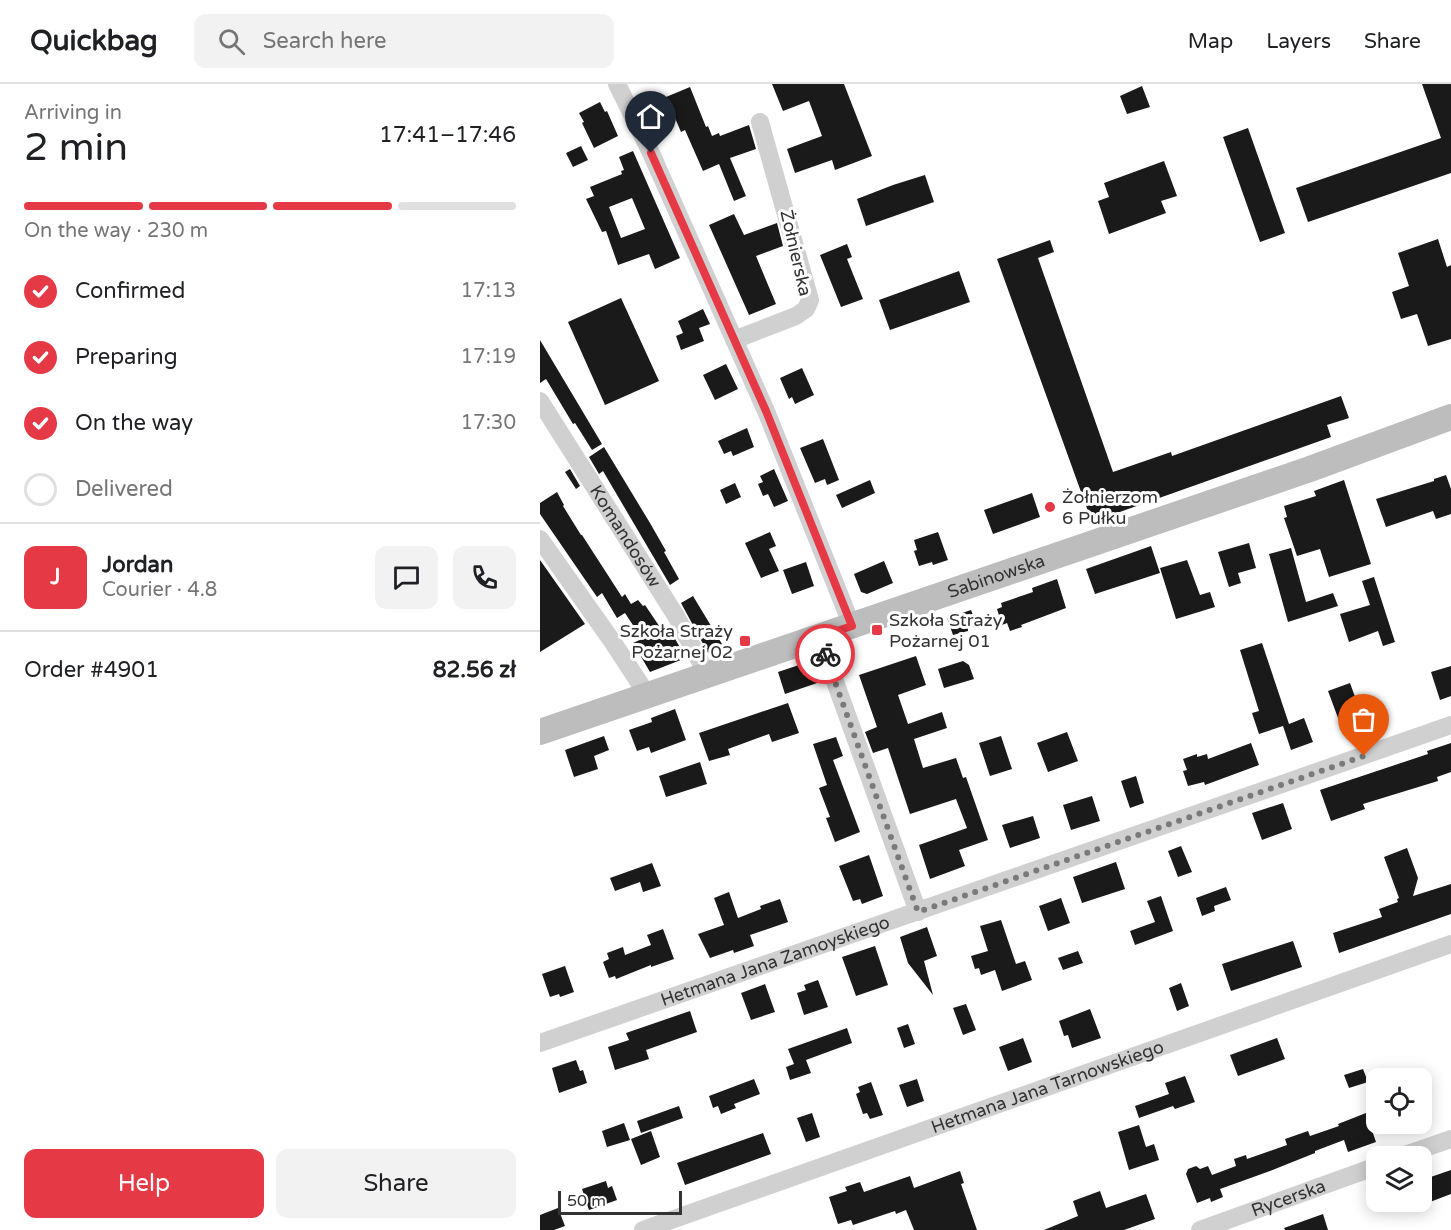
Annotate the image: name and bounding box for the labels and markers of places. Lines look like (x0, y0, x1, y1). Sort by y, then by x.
pin (625, 91, 676, 153)
place label: Żołnierzom 6 Pułku (1062, 486, 1158, 529)
marker: Żołnierzom 6 Pułku (1043, 500, 1057, 514)
place label: Szkoła Straży Pożarnej 01 (889, 609, 1003, 652)
place label: Szkoła Straży Pożarnej 02 (620, 620, 733, 663)
marker: Szkoła Straży Pożarnej 01 (870, 623, 884, 637)
marker: Szkoła Straży Pożarnej 02 (738, 634, 752, 648)
pin (1338, 694, 1389, 756)

